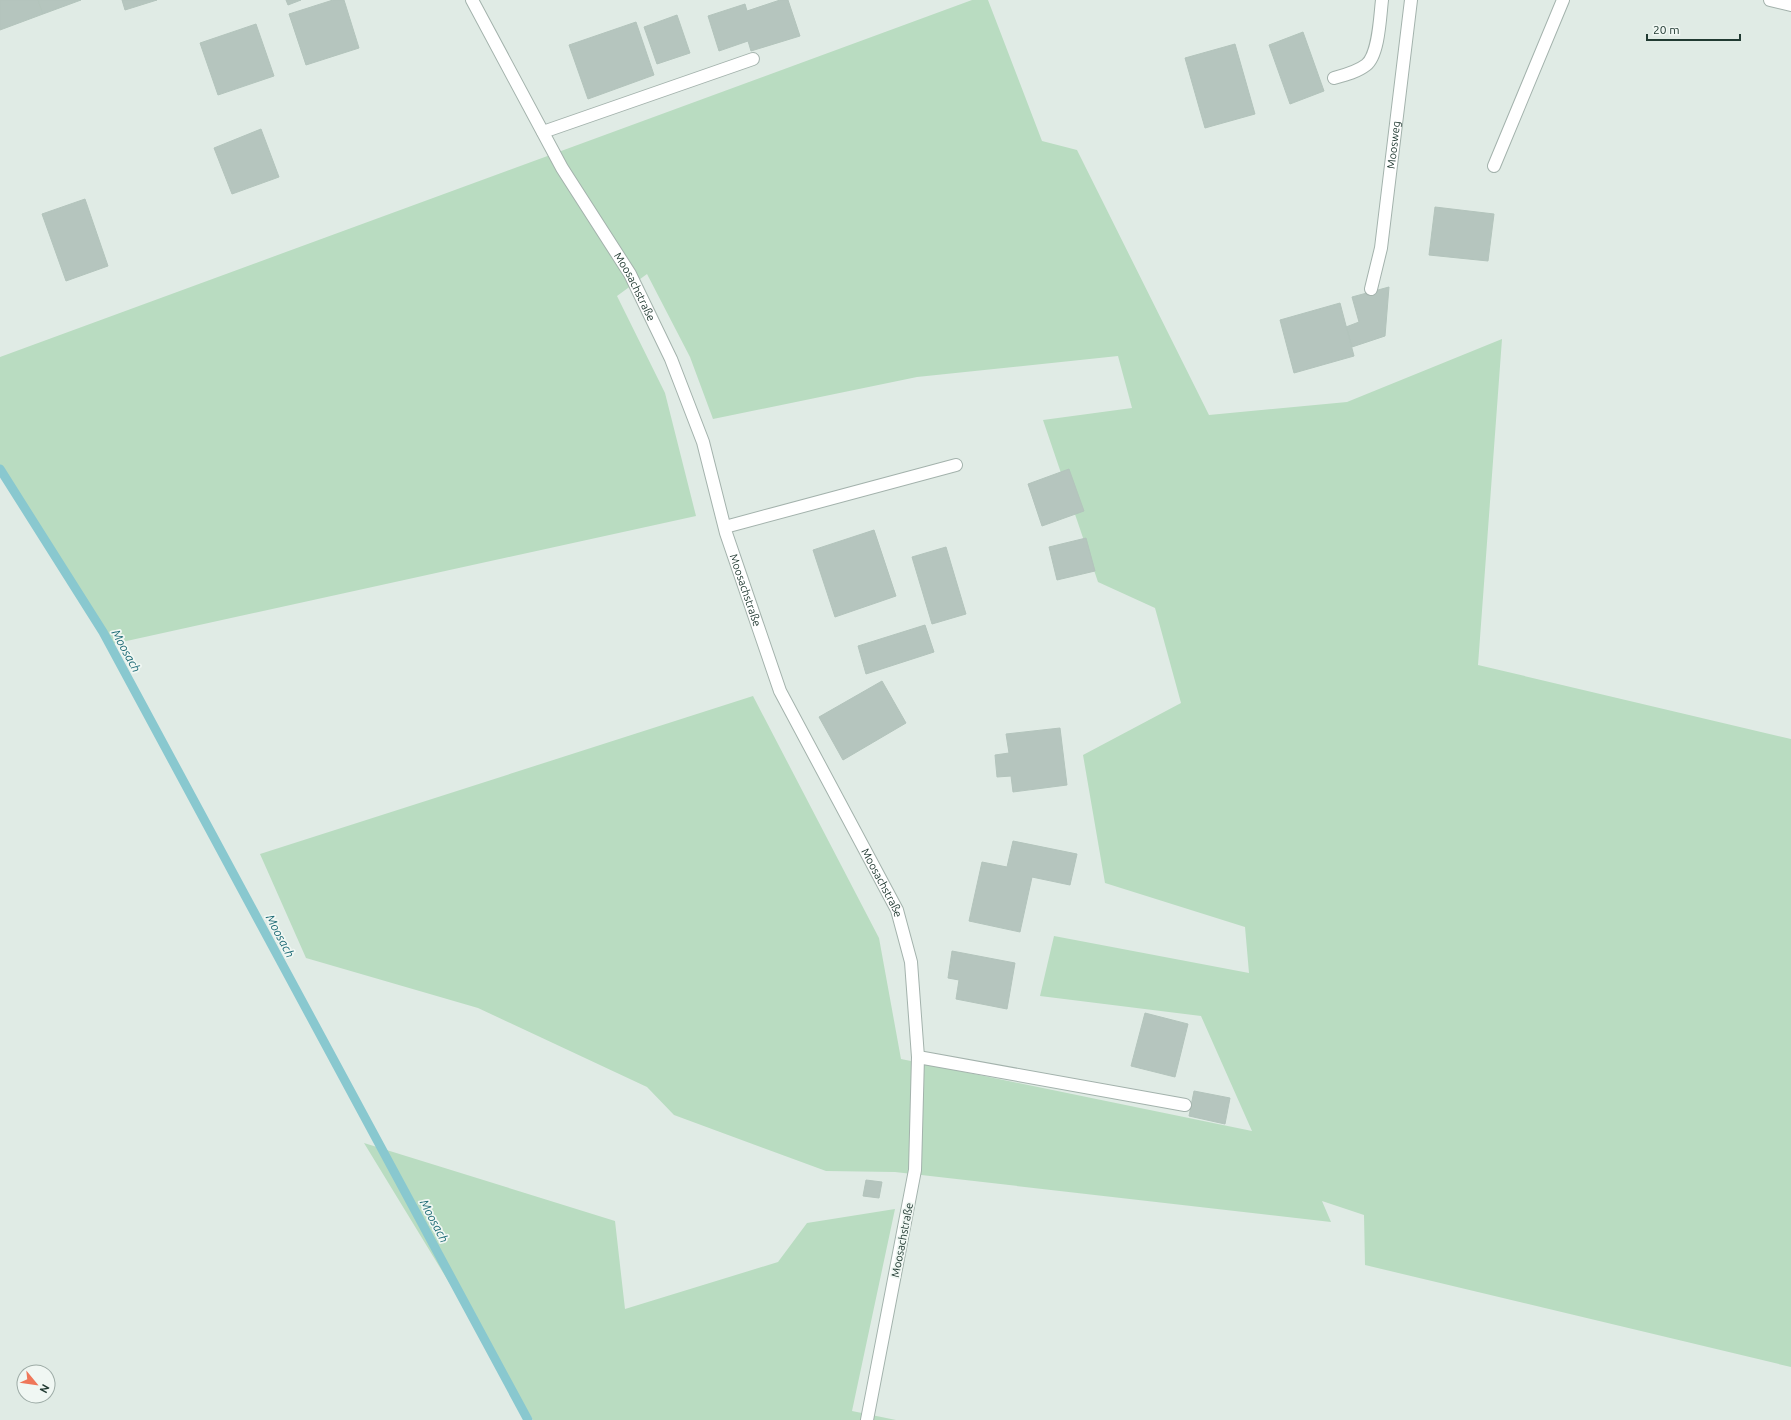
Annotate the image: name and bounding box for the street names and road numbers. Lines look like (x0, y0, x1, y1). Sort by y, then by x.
street label: Moosweg (1385, 120, 1402, 170)
street label: Moosachstraße (612, 250, 658, 323)
street label: Moosachstraße (728, 552, 763, 628)
street label: Moosachstraße (859, 846, 905, 918)
street label: Moosachstraße (889, 1202, 915, 1278)

